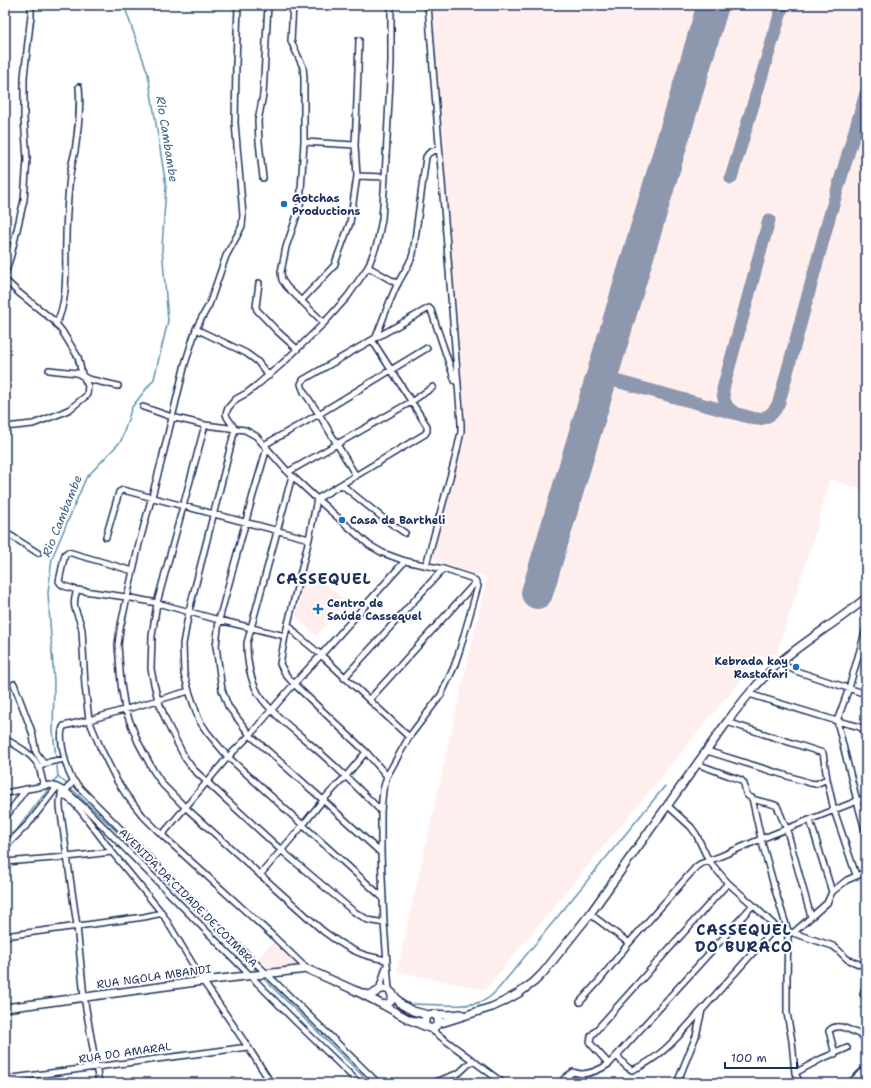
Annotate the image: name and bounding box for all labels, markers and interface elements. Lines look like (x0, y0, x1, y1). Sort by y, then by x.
water label: Rio Cambambe (152, 95, 182, 183)
place label: Gotchas Productions (292, 191, 361, 219)
marker: Gotchas Productions (279, 199, 289, 209)
water label: Rio Cambambe (38, 472, 86, 559)
place label: Casa de Bartheli (350, 513, 445, 528)
marker: Casa de Bartheli (337, 515, 347, 525)
district label: CASSEQUEL (276, 569, 372, 589)
place label: Centro de Saúde Cassequel (327, 596, 422, 624)
marker: Centro de Saúde Cassequel (312, 603, 324, 615)
place label: Kebrada kay Rastafari (714, 654, 788, 682)
marker: Kebrada kay Rastafari (791, 662, 801, 672)
street label: AVENIDA DA CIDADE DE COIMBRA (115, 825, 261, 971)
district label: CASSEQUEL DO BURACO (695, 920, 793, 957)
street label: RUA NGOLA MBANDI (96, 962, 212, 992)
street label: RUA DO AMARAL (78, 1039, 172, 1067)
scale bar (725, 1044, 797, 1070)
text: 100 m (731, 1050, 767, 1066)

